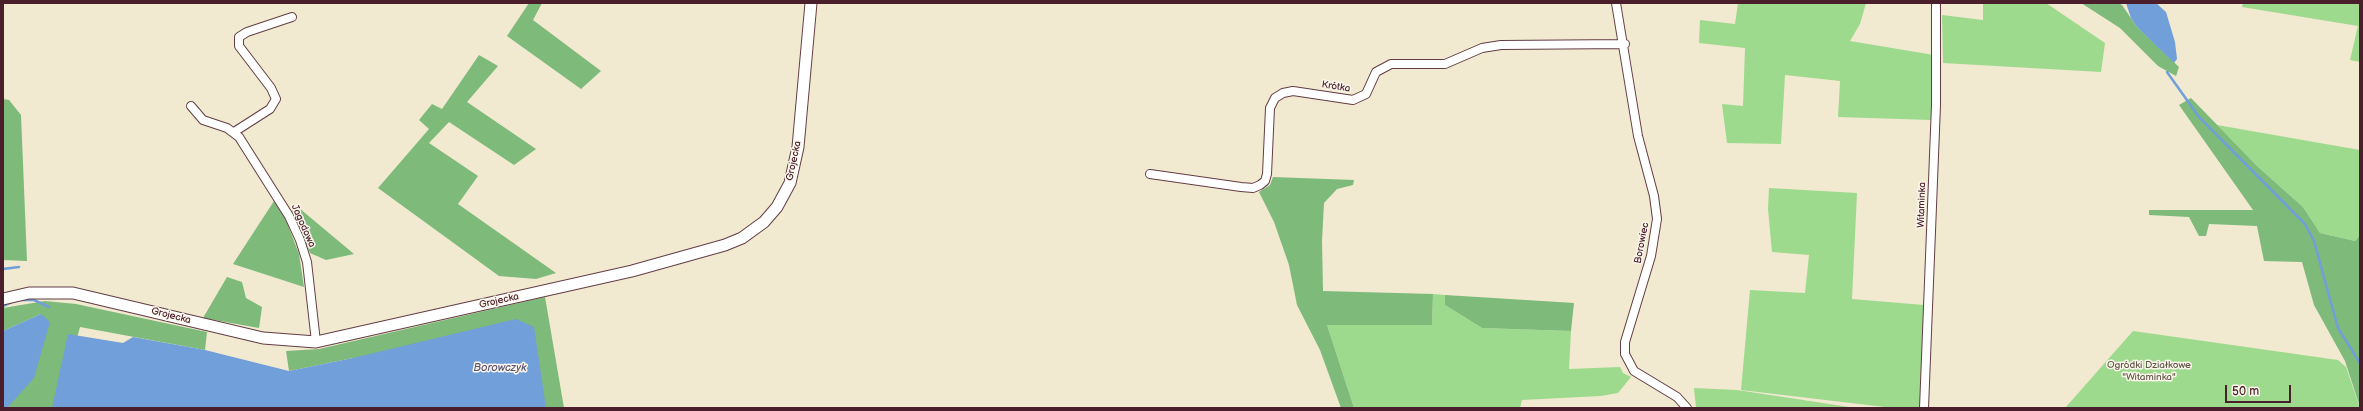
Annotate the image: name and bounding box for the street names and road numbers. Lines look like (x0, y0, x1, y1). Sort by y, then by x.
street label: Krótka (1321, 79, 1351, 95)
street label: Grojecka (784, 140, 804, 182)
street label: Witaminka (1915, 182, 1929, 228)
street label: Jagodowa (288, 203, 318, 249)
street label: Borowiec (1632, 221, 1652, 265)
street label: Grojecka (478, 291, 520, 311)
street label: Grojecka (150, 305, 192, 327)

